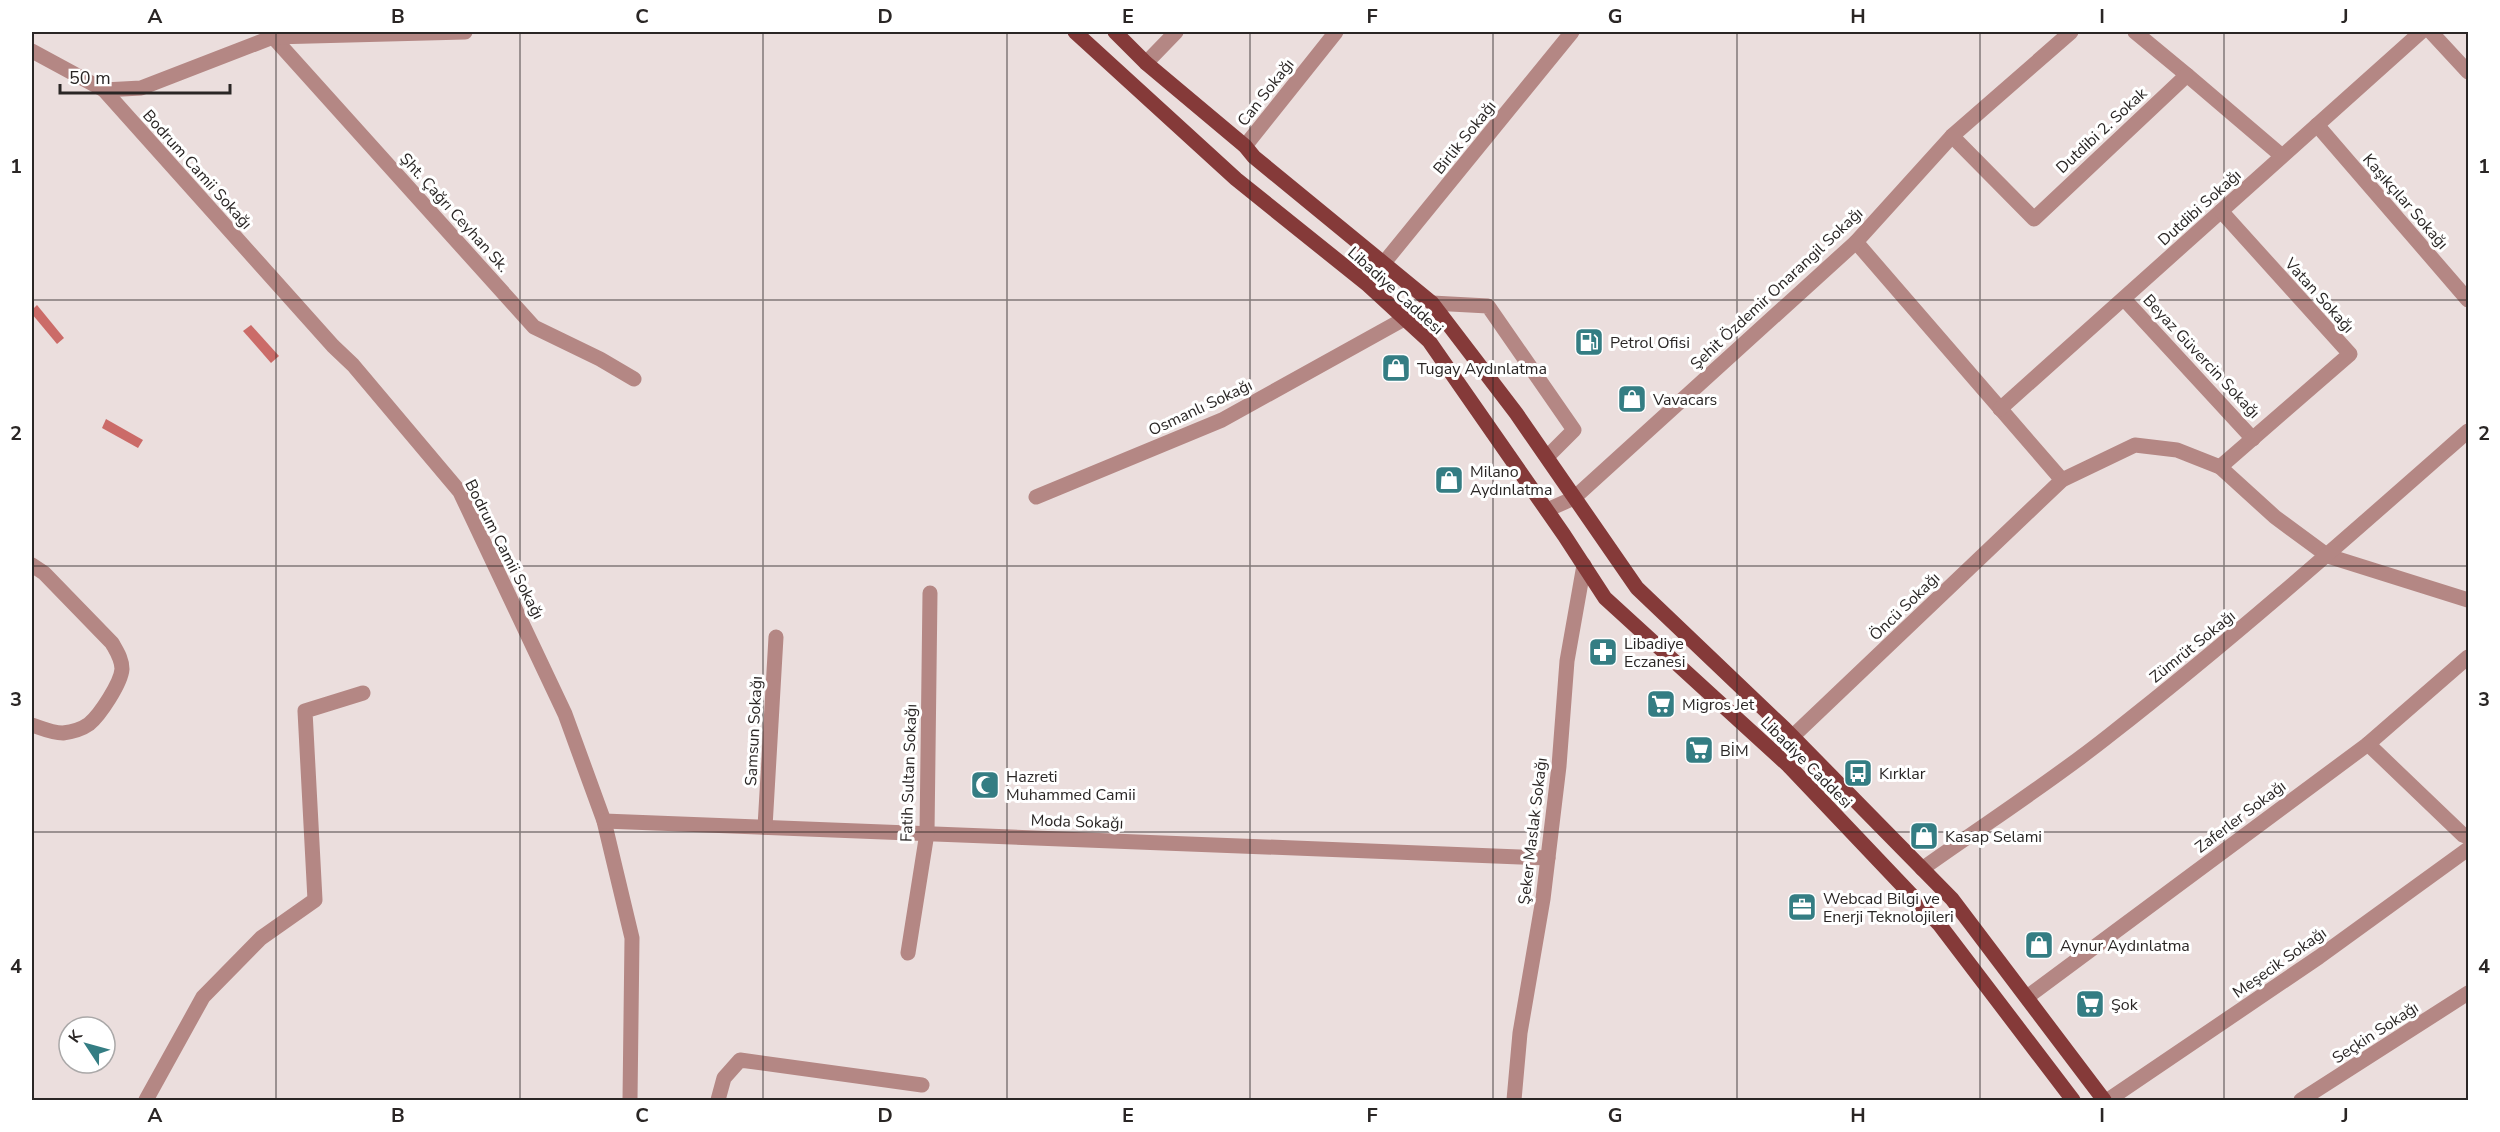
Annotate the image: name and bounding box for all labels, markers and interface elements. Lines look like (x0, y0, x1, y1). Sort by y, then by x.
text: A (148, 3, 163, 30)
text: B (391, 3, 405, 30)
text: C (635, 3, 649, 30)
text: D (877, 3, 893, 30)
text: E (1122, 3, 1134, 30)
text: F (1366, 3, 1378, 30)
text: G (1608, 3, 1622, 30)
text: H (1850, 3, 1866, 30)
text: I (2099, 3, 2105, 30)
text: J (2340, 3, 2349, 30)
street label: Can Sokağı (1232, 54, 1299, 131)
scale bar (60, 57, 230, 95)
text: 50 m (69, 66, 111, 90)
street label: Dutdibi 2. Sokak (2051, 82, 2153, 179)
street label: Birlik Sokağı (1428, 96, 1501, 179)
street label: Bodrum Camii Sokağı (138, 105, 257, 234)
street label: Şht. Çağrı Ceyhan Sk. (395, 148, 514, 277)
street label: Kaşıkçılar Sokağı (2358, 149, 2453, 254)
text: 1 (10, 153, 22, 180)
text: 1 (2478, 153, 2490, 180)
street label: Dutdibi Sokağı (2153, 165, 2246, 251)
street label: Şehit Özdemir Onarangil Sokağı (1686, 203, 1868, 375)
street label: Libadiye Caddesi (1343, 242, 1448, 340)
street label: Vatan Sokağı (2279, 253, 2359, 338)
street label: Beyaz Güvercin Sokağı (2138, 290, 2265, 424)
fuel station icon: Petrol Ofisi (1573, 326, 1605, 358)
place label: Petrol Ofisi (1610, 332, 1690, 354)
shop icon: Tugay Aydınlatma (1380, 352, 1412, 384)
place label: Tugay Aydınlatma (1417, 358, 1547, 380)
street label: Osmanlı Sokağı (1145, 374, 1256, 442)
shop icon: Vavacars (1616, 383, 1648, 415)
place label: Vavacars (1652, 389, 1717, 411)
text: 2 (10, 420, 22, 447)
text: 2 (2478, 420, 2490, 447)
place label: Milano Aydınlatma (1470, 461, 1552, 501)
shop icon: Milano Aydınlatma (1433, 464, 1465, 496)
street label: Bodrum Camii Sokağı (459, 476, 549, 623)
street label: Öncü Sokağı (1865, 568, 1945, 646)
street label: Zümrüt Sokağı (2145, 605, 2240, 688)
place label: Libadiye Eczanesi (1624, 633, 1686, 673)
pharmacy icon: Libadiye Eczanesi (1587, 636, 1619, 668)
street label: Samsun Sokağı (740, 675, 768, 787)
text: 3 (10, 686, 22, 713)
text: 3 (2478, 686, 2490, 713)
supermarket icon: Migros Jet (1645, 688, 1677, 720)
place label: Migros Jet (1682, 694, 1755, 716)
street label: Fatih Sultan Sokağı (896, 704, 922, 843)
street label: Libadiye Caddesi (1756, 712, 1857, 813)
supermarket icon: BİM (1683, 734, 1715, 766)
place label: BİM (1720, 740, 1749, 762)
street label: Şeker Maslak Sokağı (1513, 756, 1553, 906)
bus stop icon: Kırklar (1842, 757, 1874, 789)
place label: Kırklar (1879, 763, 1926, 785)
place label: Hazreti Muhammed Camii (1006, 766, 1136, 806)
mosque icon: Hazreti Muhammed Camii (969, 769, 1001, 801)
street label: Zaferler Sokağı (2191, 775, 2290, 858)
street label: Moda Sokağı (1030, 809, 1124, 835)
shop icon: Kasap Selami (1908, 820, 1940, 852)
place label: Kasap Selami (1945, 826, 2042, 848)
place label: Webcad Bilgi ve Enerji Teknolojileri (1823, 888, 1954, 928)
office icon: Webcad Bilgi ve Enerji Teknolojileri (1786, 891, 1818, 923)
street label: Meşecik Sokağı (2228, 922, 2331, 1003)
shop icon: Aynur Aydınlatma (2023, 929, 2055, 961)
place label: Aynur Aydınlatma (2060, 935, 2190, 957)
text: 4 (10, 953, 22, 980)
text: 4 (2478, 953, 2490, 980)
supermarket icon: Şok (2074, 988, 2106, 1020)
place label: Şok (2111, 994, 2139, 1016)
street label: Seçkin Sokağı (2328, 997, 2423, 1069)
north arrow (57, 1015, 117, 1075)
text: K (64, 1025, 89, 1048)
text: A (148, 1102, 163, 1129)
text: B (391, 1102, 405, 1129)
text: C (635, 1102, 649, 1129)
text: D (877, 1102, 893, 1129)
text: E (1122, 1102, 1134, 1129)
text: F (1366, 1102, 1378, 1129)
text: G (1608, 1102, 1622, 1129)
text: H (1850, 1102, 1866, 1129)
text: I (2099, 1102, 2105, 1129)
text: J (2340, 1102, 2349, 1129)

